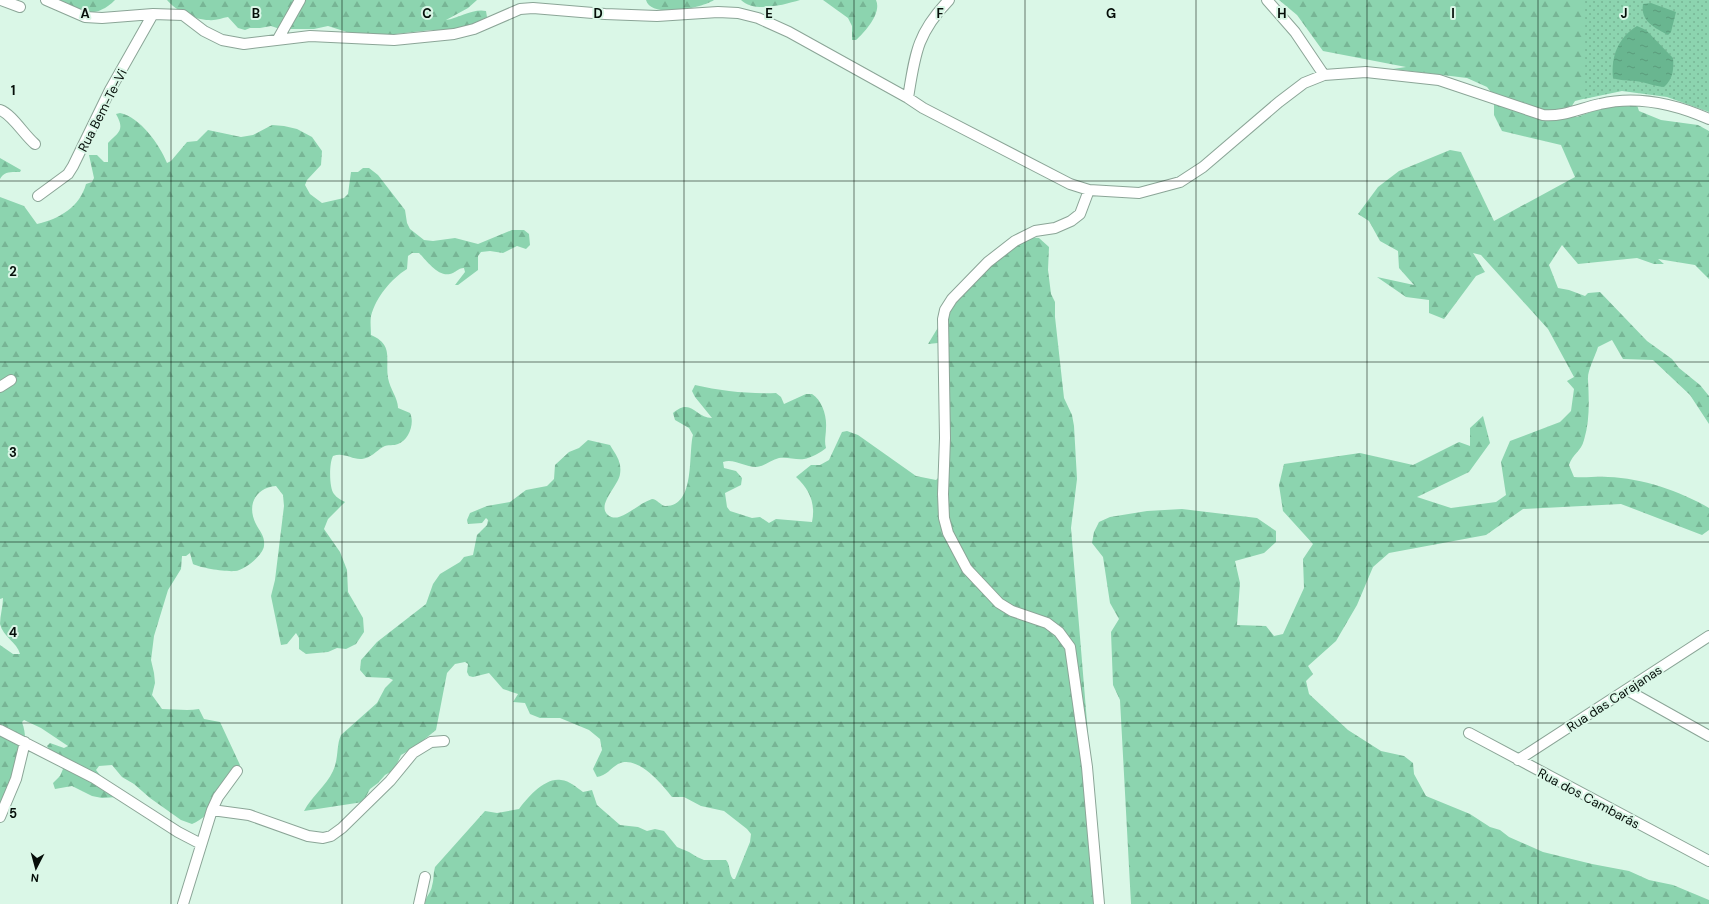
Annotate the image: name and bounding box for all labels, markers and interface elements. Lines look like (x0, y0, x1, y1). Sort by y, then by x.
text: A (80, 5, 90, 22)
text: B (252, 5, 260, 22)
text: C (422, 5, 432, 22)
text: D (593, 5, 603, 22)
text: E (765, 5, 773, 22)
text: F (936, 5, 944, 22)
text: G (1106, 5, 1116, 22)
text: H (1277, 5, 1287, 22)
text: I (1451, 5, 1455, 22)
text: J (1620, 5, 1628, 22)
street label: Rua Bem-Te-Vi (74, 66, 131, 155)
text: 1 (11, 82, 15, 99)
text: 2 (9, 263, 17, 280)
text: 3 (9, 444, 17, 461)
text: 4 (9, 624, 17, 641)
street label: Rua das Carajanas (1563, 661, 1665, 736)
street label: Rua dos Cambarás (1535, 764, 1643, 833)
text: 5 (9, 805, 17, 822)
north arrow (16, 848, 56, 888)
text: N (30, 871, 40, 885)

